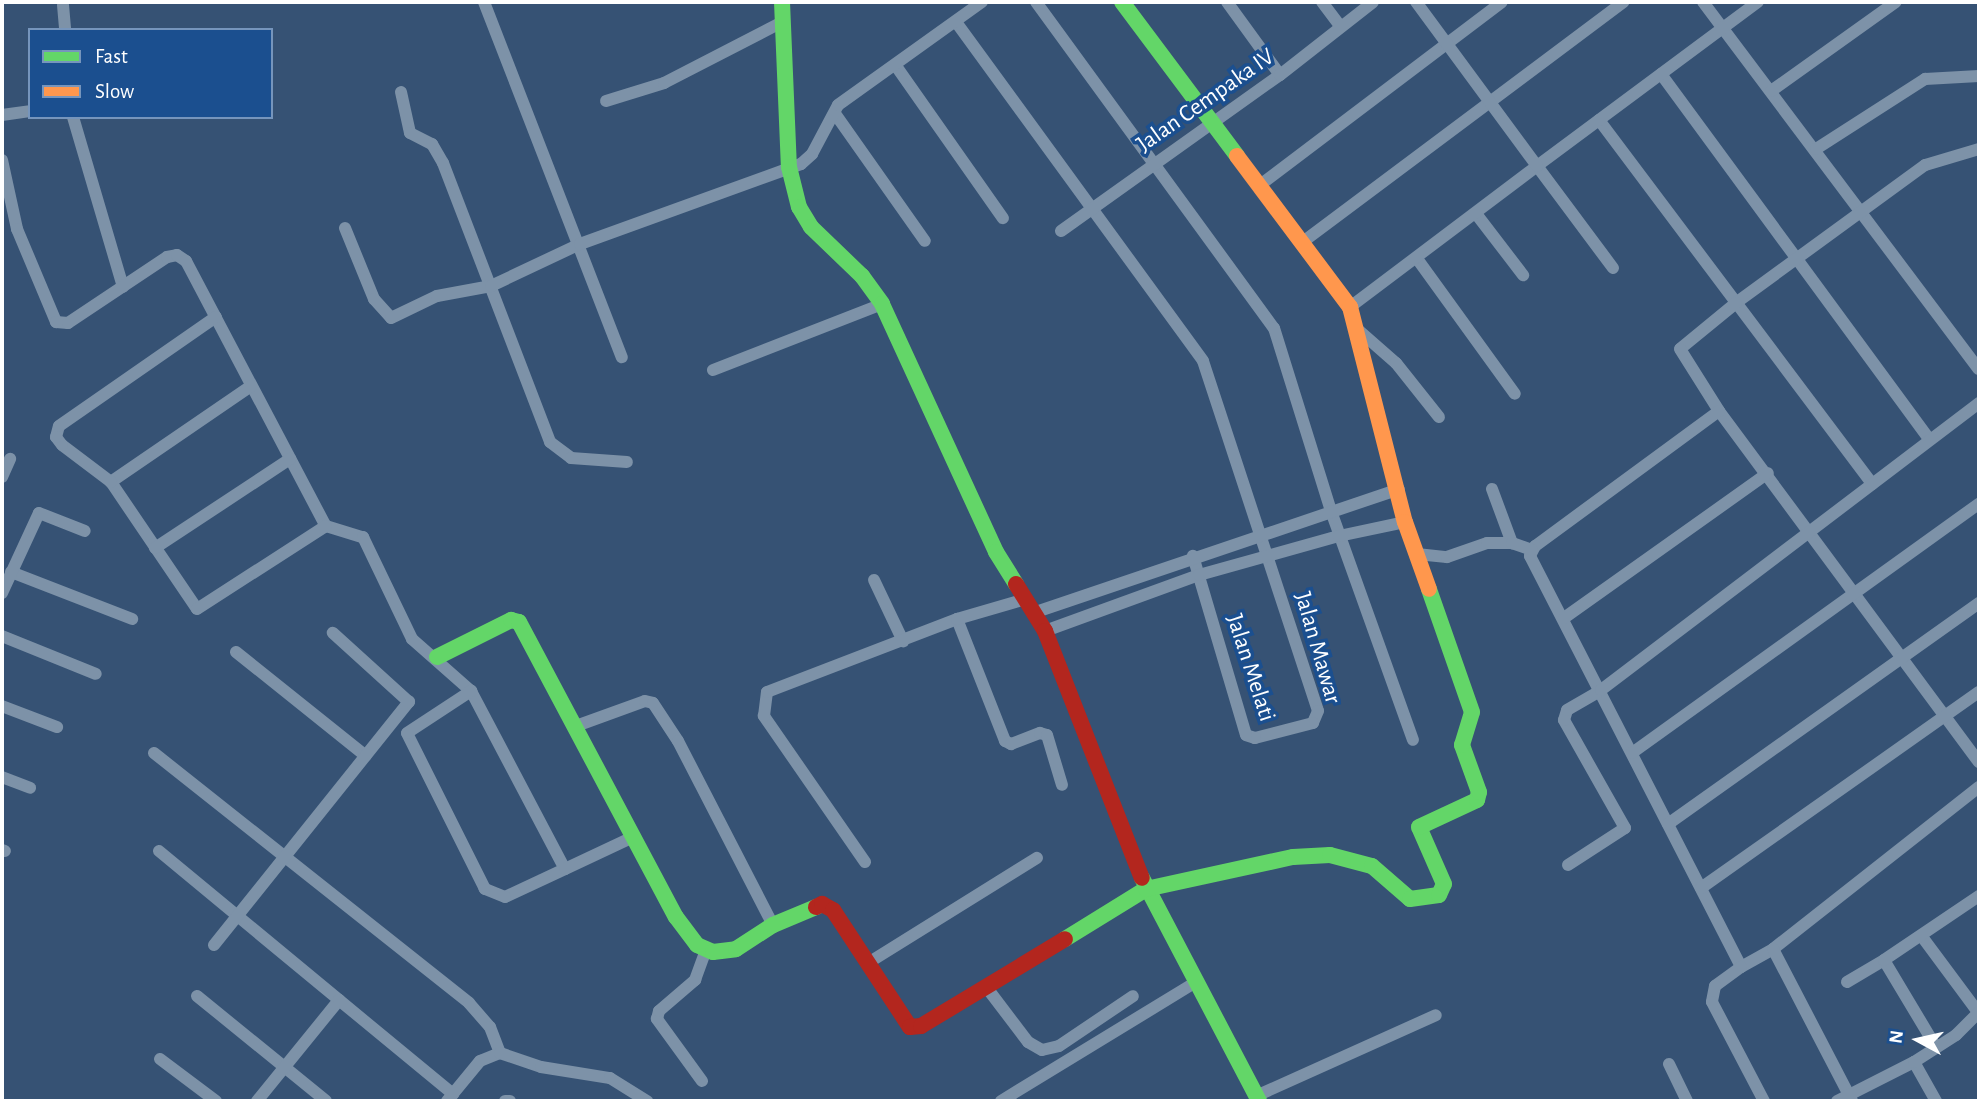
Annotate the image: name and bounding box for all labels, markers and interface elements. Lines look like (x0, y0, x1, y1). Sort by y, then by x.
legend (28, 28, 273, 119)
street label: Jalan Cempaka IV (1131, 43, 1281, 159)
text: Fast (95, 46, 128, 67)
text: Slow (95, 81, 134, 102)
street label: Jalan Mawar (1287, 589, 1347, 707)
street label: Jalan Melati (1219, 611, 1281, 725)
north arrow (1883, 1005, 1953, 1075)
text: N (1886, 1029, 1907, 1045)

